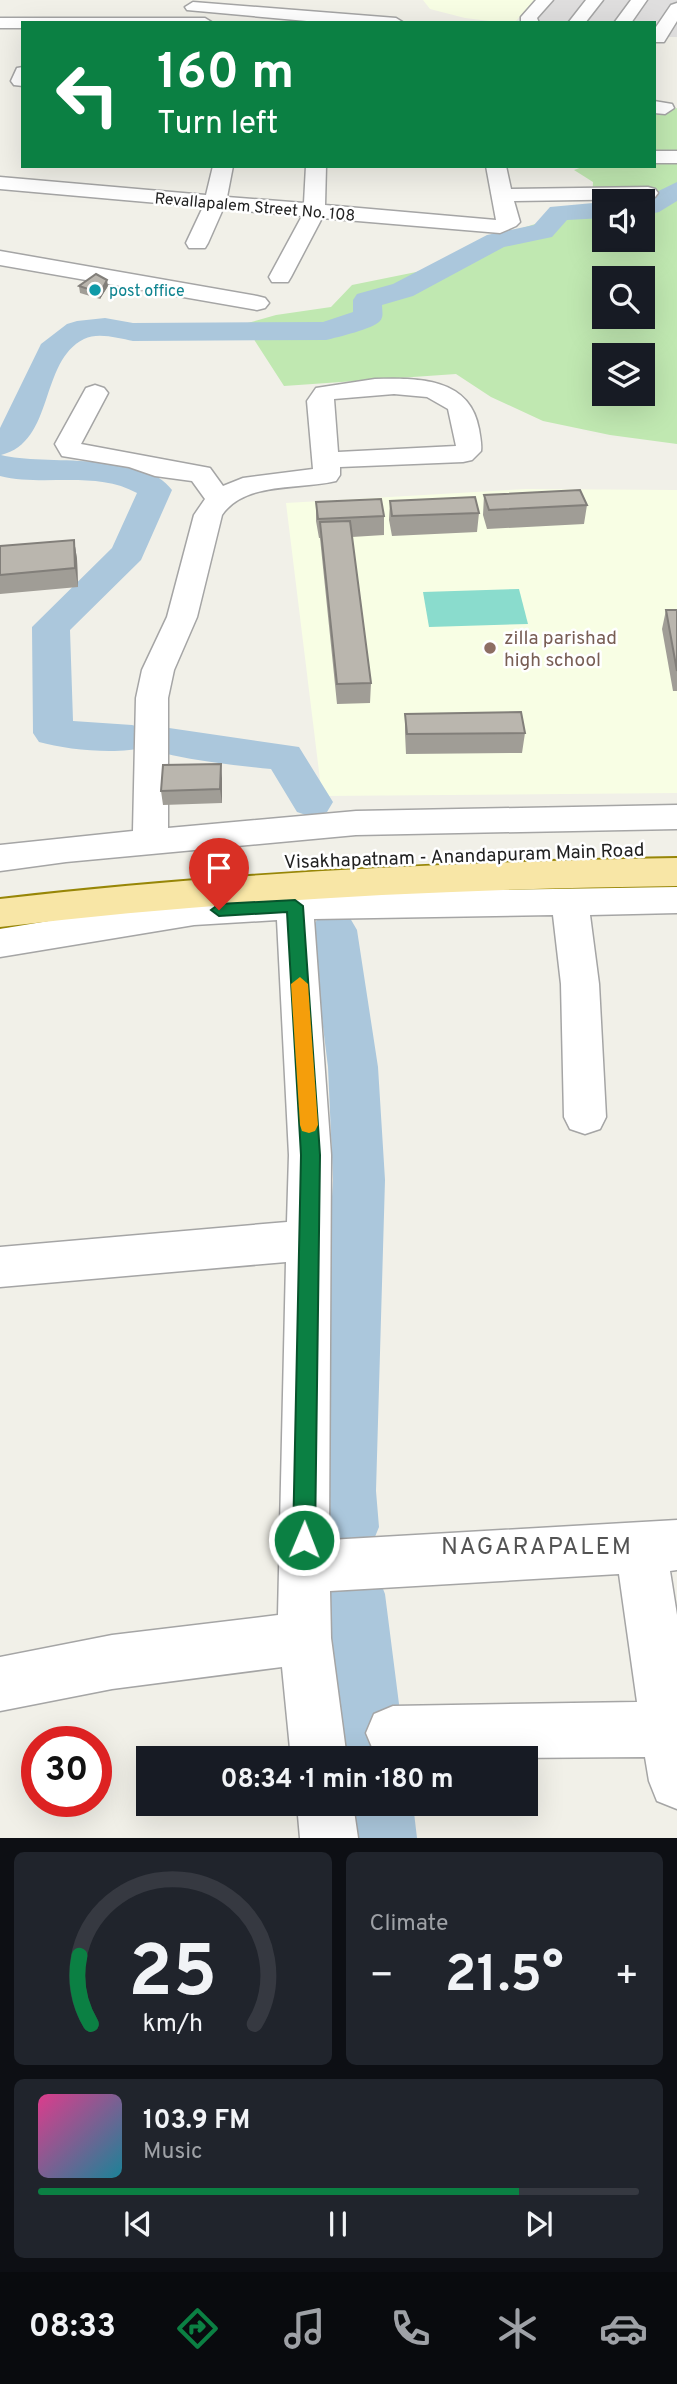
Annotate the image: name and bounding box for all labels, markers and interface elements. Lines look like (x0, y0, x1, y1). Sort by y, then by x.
text: 160 m (157, 44, 294, 106)
icon: left (42, 49, 133, 140)
text: Turn left (157, 105, 278, 145)
street label: Revallapalem Street No. 108 (154, 189, 356, 227)
map controls (592, 189, 655, 406)
button: sound (592, 189, 655, 252)
button: search (592, 266, 655, 329)
marker: post office (87, 282, 103, 298)
place label: post office (109, 282, 185, 302)
button: layers (592, 343, 655, 406)
place label: zilla parishad high school (504, 627, 617, 673)
marker: zilla parishad high school (482, 640, 498, 656)
pin (189, 838, 249, 910)
street label: Visakhapatnam - Anandapuram Main Road (283, 839, 645, 875)
icon: arrive (200, 849, 238, 887)
position arrow (267, 1503, 341, 1577)
district label: NAGARAPALEM (441, 1533, 633, 1563)
speed limit sign: 30 (21, 1726, 112, 1817)
text: 08:34 · 1 min · 180 m (220, 1764, 454, 1797)
text: Climate (370, 1910, 448, 1939)
text: 25 (128, 1931, 217, 2023)
text: 21.5° (445, 1944, 564, 2010)
text: − (370, 1953, 394, 2002)
text: + (614, 1953, 639, 2002)
text: km/h (142, 2009, 203, 2041)
text: 103.9 FM (143, 2105, 250, 2138)
text: Music (143, 2138, 203, 2167)
icon: previous (119, 2205, 157, 2243)
icon: pause (319, 2205, 357, 2243)
icon: next (520, 2205, 558, 2243)
icon: directions (173, 2304, 222, 2353)
icon: music (280, 2304, 329, 2353)
icon: phone (386, 2304, 435, 2353)
icon: climate (493, 2304, 542, 2353)
icon: car (599, 2304, 648, 2353)
text: 08:33 (29, 2308, 116, 2348)

